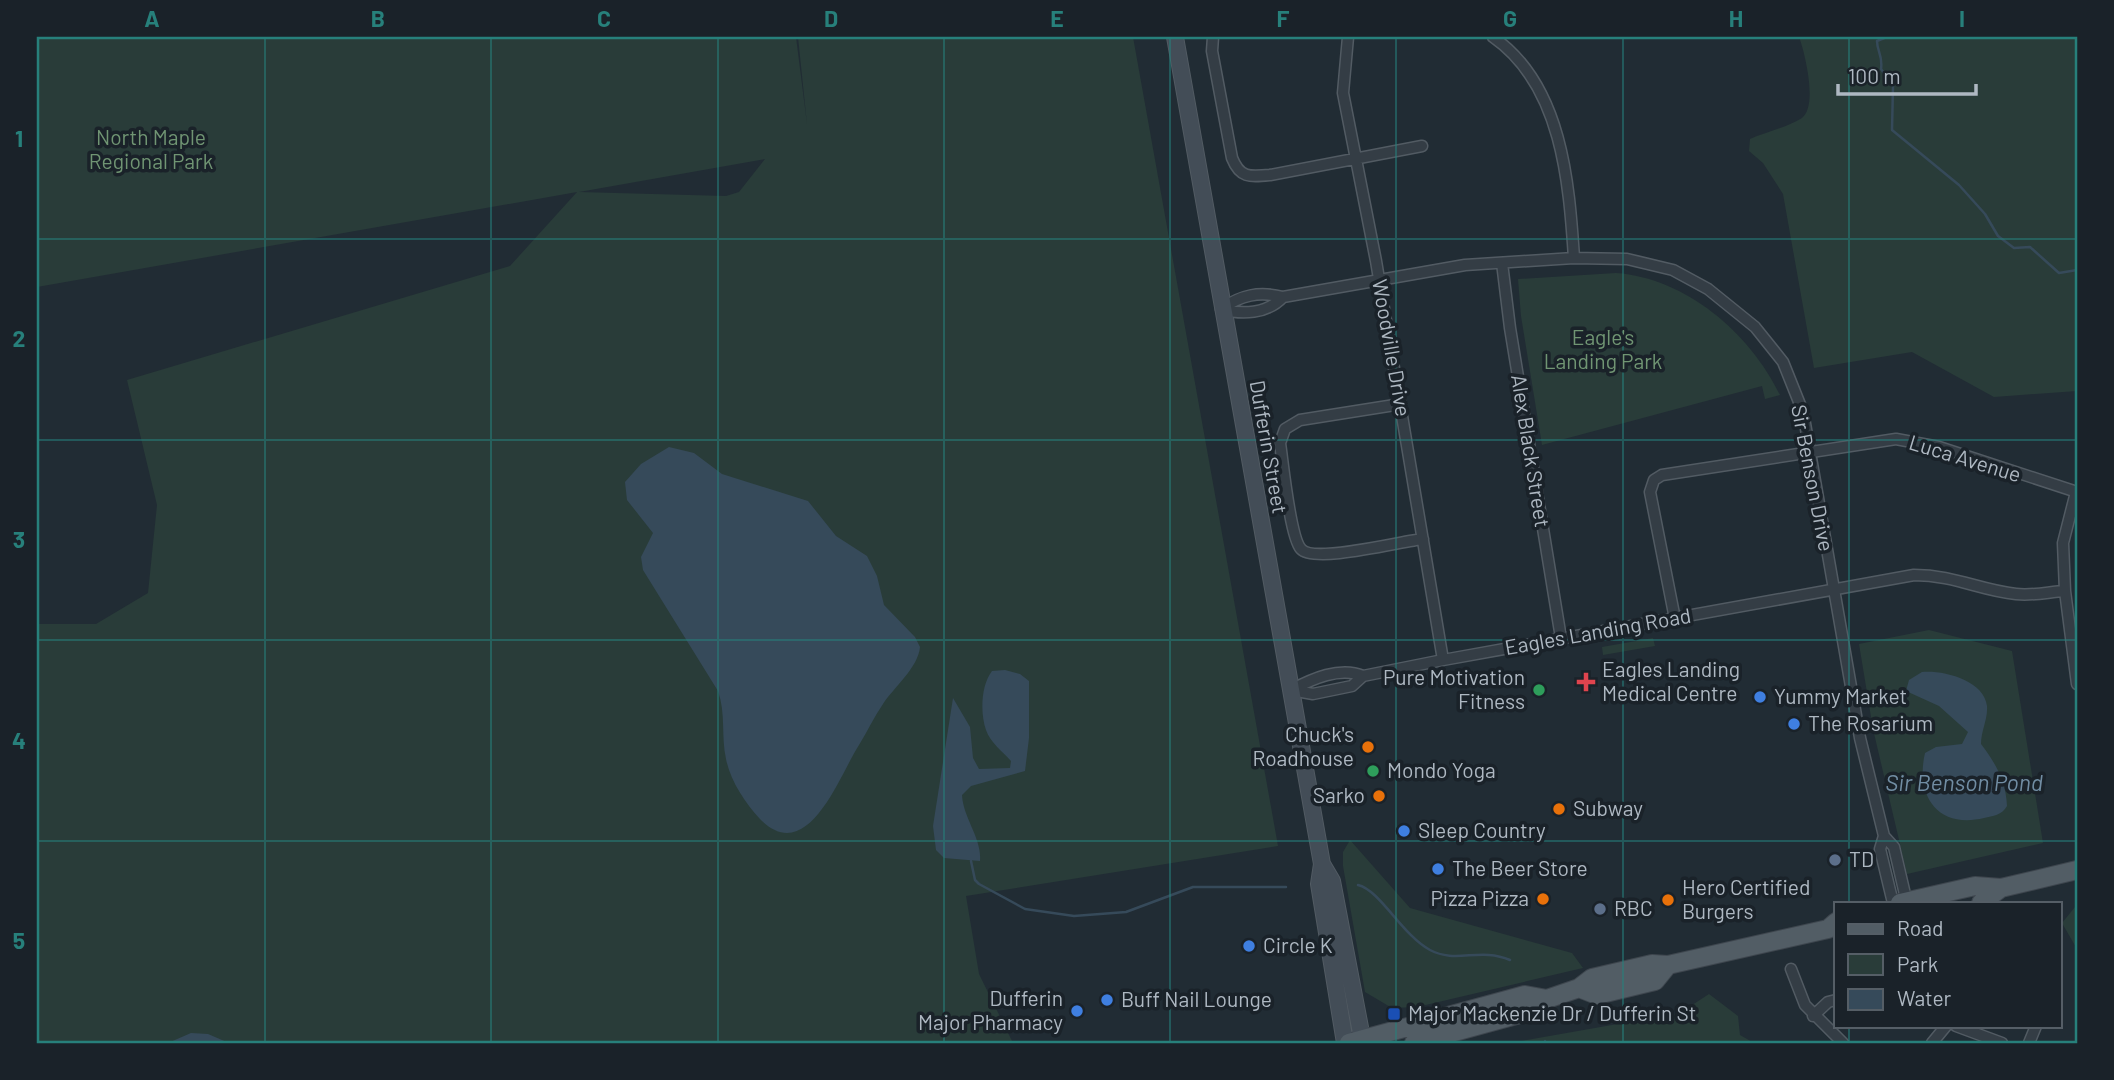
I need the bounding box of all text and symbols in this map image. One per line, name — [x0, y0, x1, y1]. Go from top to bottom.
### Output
text: A — [144, 4, 160, 32]
text: B — [371, 4, 385, 32]
text: C — [597, 4, 611, 32]
text: D — [824, 4, 838, 32]
text: E — [1050, 4, 1064, 32]
text: F — [1277, 4, 1290, 32]
text: G — [1503, 4, 1517, 32]
text: H — [1729, 4, 1743, 32]
text: I — [1959, 4, 1965, 32]
scale bar — [1838, 52, 1976, 96]
text: 100 m — [1848, 63, 1901, 88]
text: 1 — [15, 124, 23, 152]
park label: North Maple Regional Park — [89, 124, 213, 173]
street label: Woodville Drive — [1368, 277, 1417, 418]
text: 2 — [13, 324, 25, 352]
park label: Eagle's Landing Park — [1544, 324, 1662, 373]
street label: Alex Black Street — [1507, 373, 1556, 529]
street label: Dufferin Street — [1245, 378, 1294, 515]
street label: Sir Benson Drive — [1787, 402, 1840, 553]
street label: Luca Avenue — [1906, 429, 2024, 486]
text: 3 — [13, 525, 25, 553]
street label: Eagles Landing Road — [1503, 602, 1693, 659]
place label: Eagles Landing Medical Centre — [1602, 656, 1740, 705]
place label: Pure Motivation Fitness — [1383, 664, 1525, 713]
marker: Eagles Landing Medical Centre — [1576, 672, 1596, 692]
marker: Pure Motivation Fitness — [1531, 682, 1547, 698]
place label: Yummy Market — [1774, 683, 1907, 708]
marker: Yummy Market — [1752, 689, 1768, 705]
place label: The Rosarium — [1808, 710, 1933, 735]
marker: The Rosarium — [1786, 716, 1802, 732]
place label: Chuck's Roadhouse — [1252, 721, 1354, 770]
text: 4 — [12, 726, 26, 754]
marker: Chuck's Roadhouse — [1360, 739, 1376, 755]
place label: Mondo Yoga — [1387, 757, 1496, 782]
marker: Mondo Yoga — [1365, 763, 1381, 779]
water label: Sir Benson Pond — [1885, 768, 2043, 796]
place label: Sarko — [1313, 782, 1365, 807]
marker: Sarko — [1371, 788, 1387, 804]
place label: Subway — [1573, 795, 1643, 820]
marker: Subway — [1551, 801, 1567, 817]
place label: Sleep Country — [1418, 817, 1546, 842]
marker: Sleep Country — [1396, 823, 1412, 839]
place label: TD — [1849, 846, 1874, 871]
marker: TD — [1827, 852, 1843, 868]
place label: The Beer Store — [1452, 855, 1588, 880]
marker: The Beer Store — [1430, 861, 1446, 877]
place label: Hero Certified Burgers — [1682, 874, 1810, 923]
place label: Pizza Pizza — [1430, 885, 1529, 910]
marker: Pizza Pizza — [1535, 891, 1551, 907]
marker: Hero Certified Burgers — [1660, 892, 1676, 908]
place label: RBC — [1614, 895, 1653, 920]
marker: RBC — [1592, 901, 1608, 917]
legend — [1834, 902, 2062, 1028]
text: Road — [1897, 915, 1943, 940]
text: 5 — [13, 926, 25, 954]
place label: Circle K — [1263, 932, 1333, 957]
marker: Circle K — [1241, 938, 1257, 954]
text: Park — [1897, 951, 1938, 976]
place label: Dufferin Major Pharmacy — [918, 985, 1063, 1034]
text: Water — [1897, 985, 1952, 1010]
place label: Buff Nail Lounge — [1121, 986, 1272, 1011]
marker: Buff Nail Lounge — [1099, 992, 1115, 1008]
place label: Major Mackenzie Dr / Dufferin St — [1408, 1000, 1697, 1025]
marker: Dufferin Major Pharmacy — [1069, 1003, 1085, 1019]
marker: Major Mackenzie Dr / Dufferin St — [1386, 1006, 1402, 1022]

